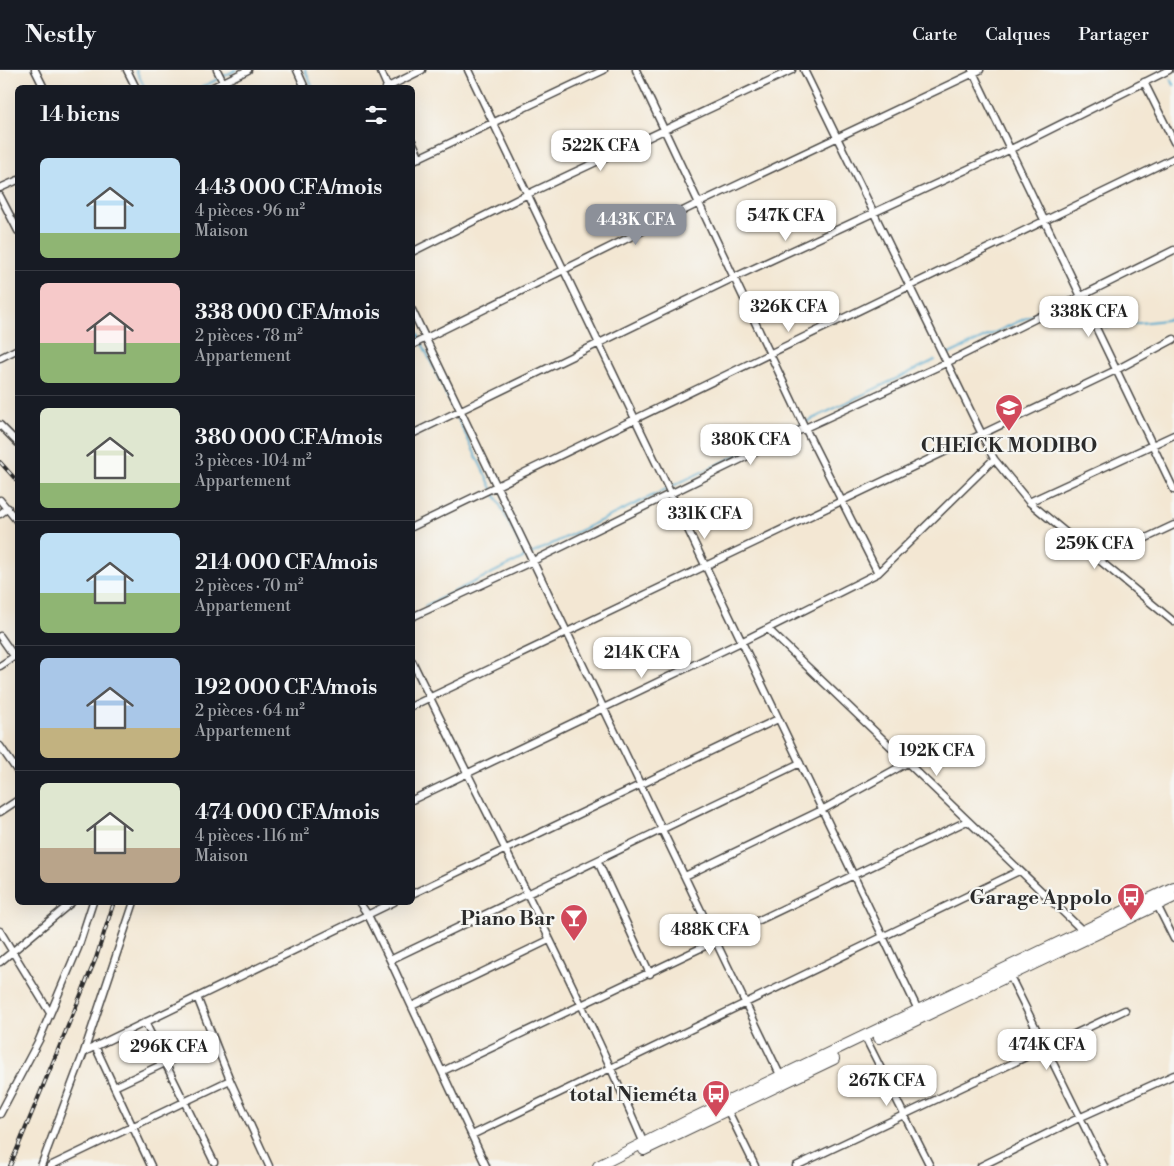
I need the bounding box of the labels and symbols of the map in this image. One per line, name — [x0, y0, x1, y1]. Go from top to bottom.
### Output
pin: 522K CFA — [549, 129, 653, 172]
pin: 547K CFA — [734, 200, 838, 242]
pin: 443K CFA — [584, 204, 688, 246]
pin: 326K CFA — [737, 290, 841, 333]
pin: 338K CFA — [1037, 296, 1141, 338]
school or university icon: CHEICK MODIBO — [994, 393, 1024, 432]
pin: 380K CFA — [699, 424, 803, 466]
place label: CHEICK MODIBO — [921, 434, 1097, 459]
pin: 331K CFA — [653, 498, 757, 540]
pin: 259K CFA — [1043, 528, 1147, 570]
pin: 214K CFA — [590, 636, 694, 679]
pin: 192K CFA — [885, 734, 989, 777]
bus stop icon: Garage Appolo — [1116, 882, 1146, 921]
place label: Garage Appolo — [970, 886, 1112, 911]
bar icon: Piano Bar — [559, 903, 589, 942]
place label: Piano Bar — [461, 907, 555, 932]
pin: 488K CFA — [658, 914, 762, 956]
pin: 474K CFA — [995, 1028, 1099, 1071]
pin: 296K CFA — [117, 1030, 221, 1073]
pin: 267K CFA — [835, 1064, 939, 1107]
bus stop icon: total Nieméta — [701, 1079, 731, 1118]
place label: total Nieméta — [570, 1083, 697, 1108]

